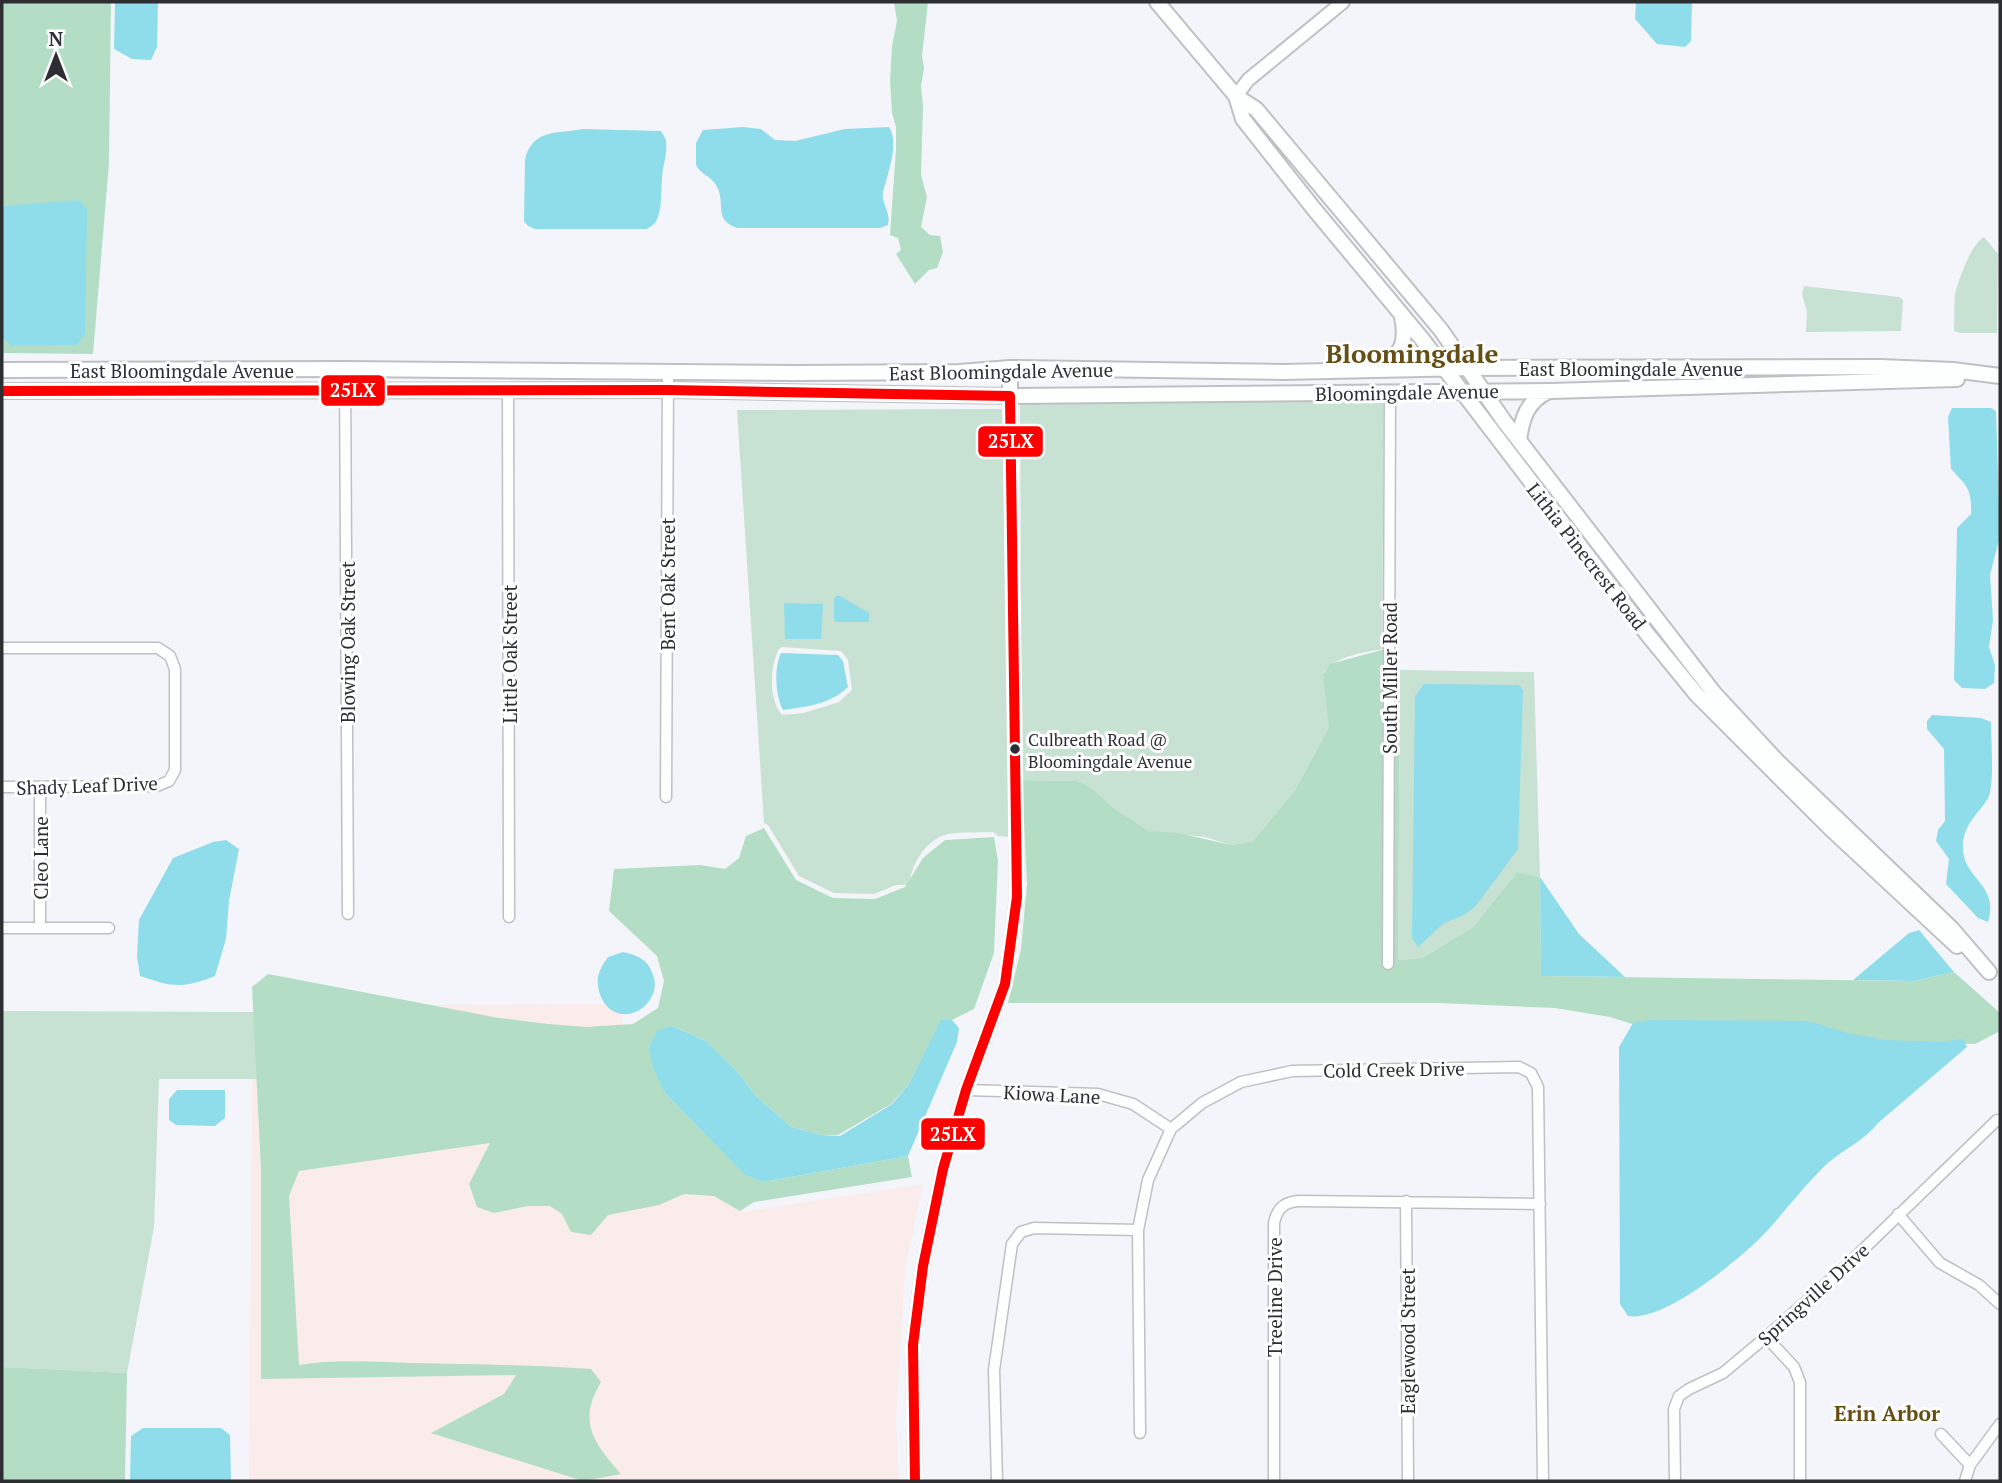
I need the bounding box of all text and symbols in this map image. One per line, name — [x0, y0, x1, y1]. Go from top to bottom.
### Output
north arrow — [21, 21, 91, 91]
text: N — [49, 26, 64, 51]
district label: Bloomingdale — [1325, 336, 1499, 370]
street label: East Bloomingdale Avenue — [1519, 356, 1743, 381]
street label: East Bloomingdale Avenue — [889, 357, 1113, 385]
street label: East Bloomingdale Avenue — [70, 358, 294, 383]
line badge: 25LX — [320, 374, 386, 407]
text: 25LX — [330, 377, 376, 402]
street label: Bloomingdale Avenue — [1315, 378, 1499, 406]
line badge: 25LX — [977, 425, 1044, 458]
text: 25LX — [988, 428, 1034, 453]
street label: Lithia Pinecrest Road — [1522, 477, 1653, 635]
street label: Bent Oak Street — [655, 518, 680, 650]
street label: Blowing Oak Street — [335, 561, 360, 723]
street label: Little Oak Street — [497, 585, 522, 723]
street label: South Miller Road — [1377, 602, 1402, 754]
place label: Culbreath Road @ Bloomingdale Avenue — [1028, 728, 1192, 773]
marker: Culbreath Road @ Bloomingdale Avenue — [1008, 742, 1022, 756]
street label: Shady Leaf Drive — [16, 770, 158, 800]
street label: Cleo Lane — [28, 816, 53, 900]
street label: Cold Creek Drive — [1323, 1055, 1465, 1083]
street label: Kiowa Lane — [1003, 1079, 1101, 1109]
line badge: 25LX — [920, 1117, 986, 1151]
text: 25LX — [930, 1121, 976, 1146]
street label: Treeline Drive — [1262, 1237, 1287, 1357]
street label: Springville Drive — [1752, 1237, 1874, 1351]
street label: Eaglewood Street — [1395, 1268, 1420, 1414]
district label: Erin Arbor — [1834, 1399, 1940, 1427]

